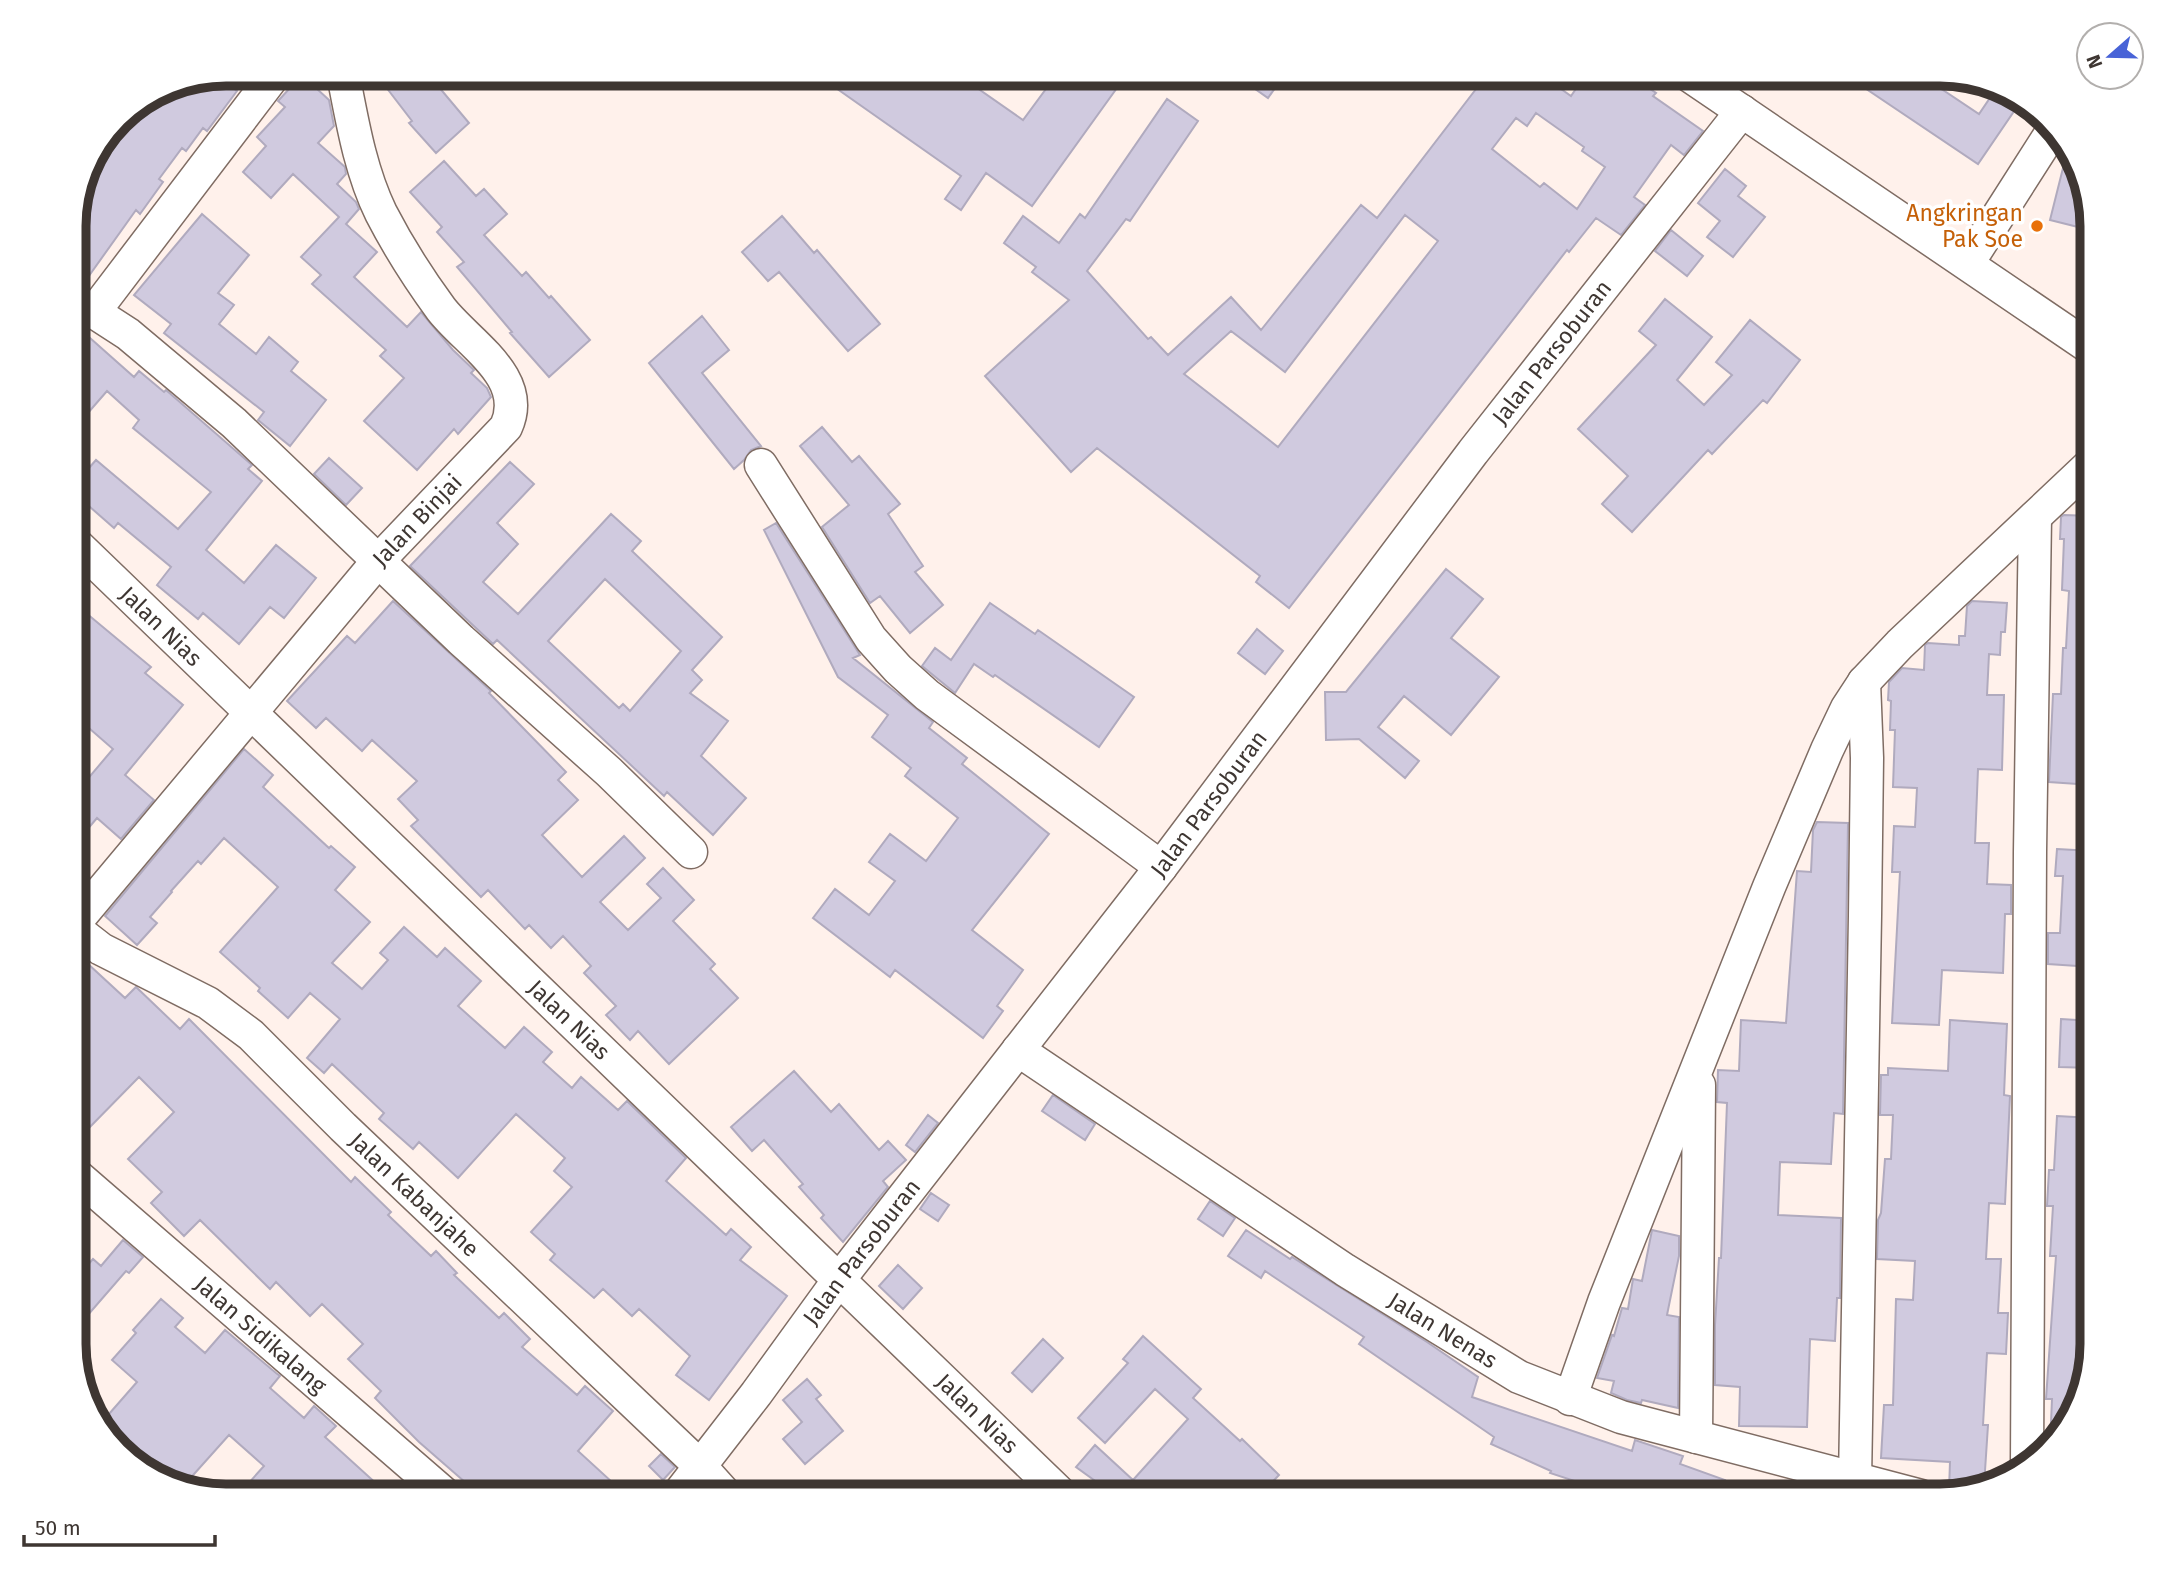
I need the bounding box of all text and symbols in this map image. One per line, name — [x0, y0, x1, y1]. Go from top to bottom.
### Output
north arrow — [2075, 21, 2145, 91]
text: N — [2082, 52, 2107, 72]
place label: Angkringan Pak Soe — [1906, 199, 2023, 253]
marker: Angkringan Pak Soe — [2029, 218, 2045, 234]
street label: Jalan Parsoburan — [1486, 274, 1617, 430]
street label: Jalan Binjai — [366, 468, 468, 572]
street label: Jalan Nias — [114, 580, 208, 672]
street label: Jalan Parsoburan — [1144, 725, 1273, 883]
street label: Jalan Nias — [522, 974, 616, 1066]
street label: Jalan Kabanjahe — [344, 1127, 485, 1263]
street label: Jalan Parsoburan — [797, 1173, 926, 1330]
street label: Jalan Sidikalang — [189, 1270, 333, 1400]
street label: Jalan Nenas — [1383, 1286, 1503, 1374]
street label: Jalan Nias — [930, 1367, 1024, 1459]
scale bar — [24, 1504, 215, 1548]
text: 50 m — [35, 1515, 81, 1541]

